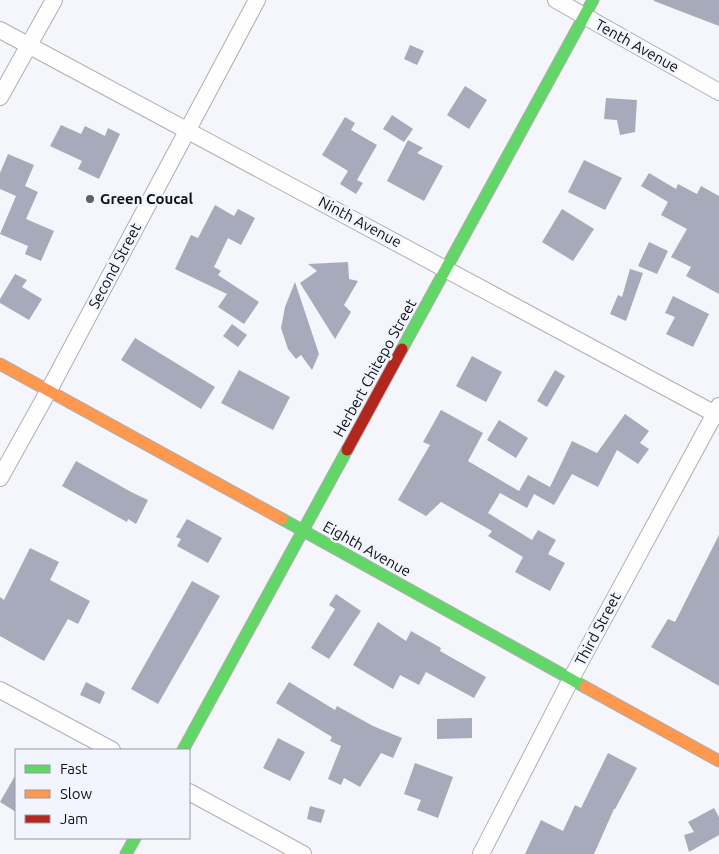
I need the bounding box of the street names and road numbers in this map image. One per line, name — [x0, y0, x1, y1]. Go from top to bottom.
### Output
street label: Tenth Avenue — [592, 16, 682, 76]
street label: Ninth Avenue — [316, 193, 405, 251]
street label: Second Street — [85, 220, 144, 311]
street label: Herbert Chitepo Street — [330, 296, 420, 440]
street label: Eighth Avenue — [320, 517, 414, 580]
street label: Third Street — [571, 589, 624, 668]

